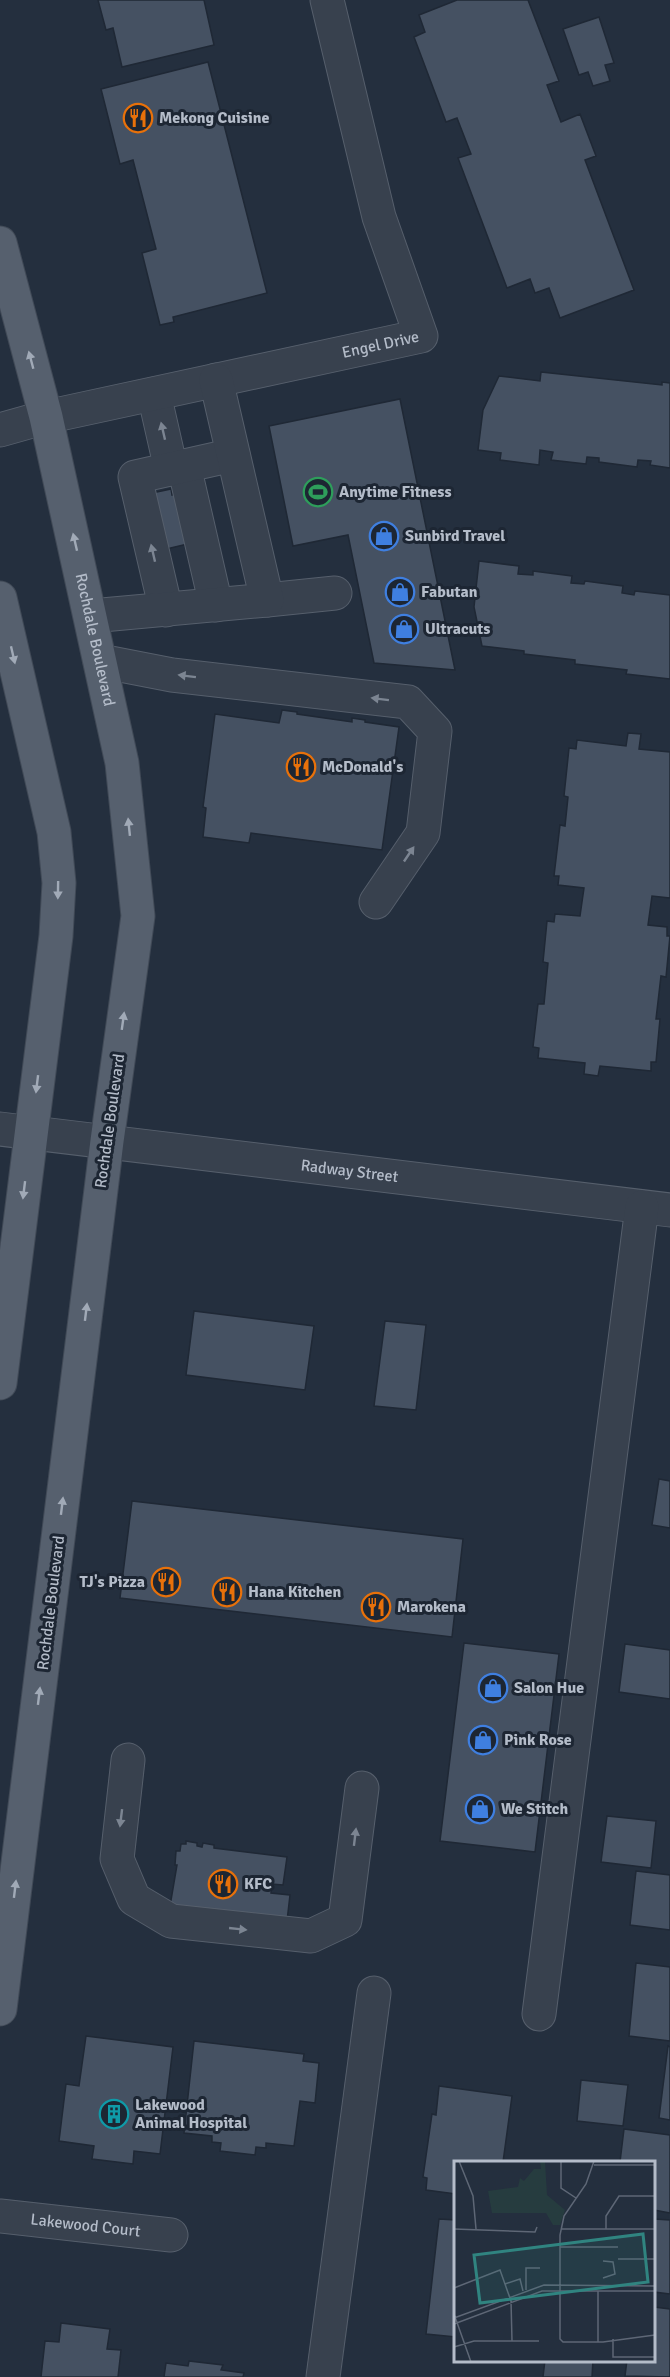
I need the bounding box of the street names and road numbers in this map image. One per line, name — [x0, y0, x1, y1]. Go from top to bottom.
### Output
street label: Engel Drive — [340, 327, 421, 363]
street label: Rochdale Boulevard — [71, 571, 119, 708]
street label: Rochdale Boulevard — [91, 1053, 129, 1189]
street label: Radway Street — [300, 1155, 400, 1187]
street label: Rochdale Boulevard — [33, 1535, 69, 1671]
street label: Lakewood Court — [30, 2209, 142, 2242]

